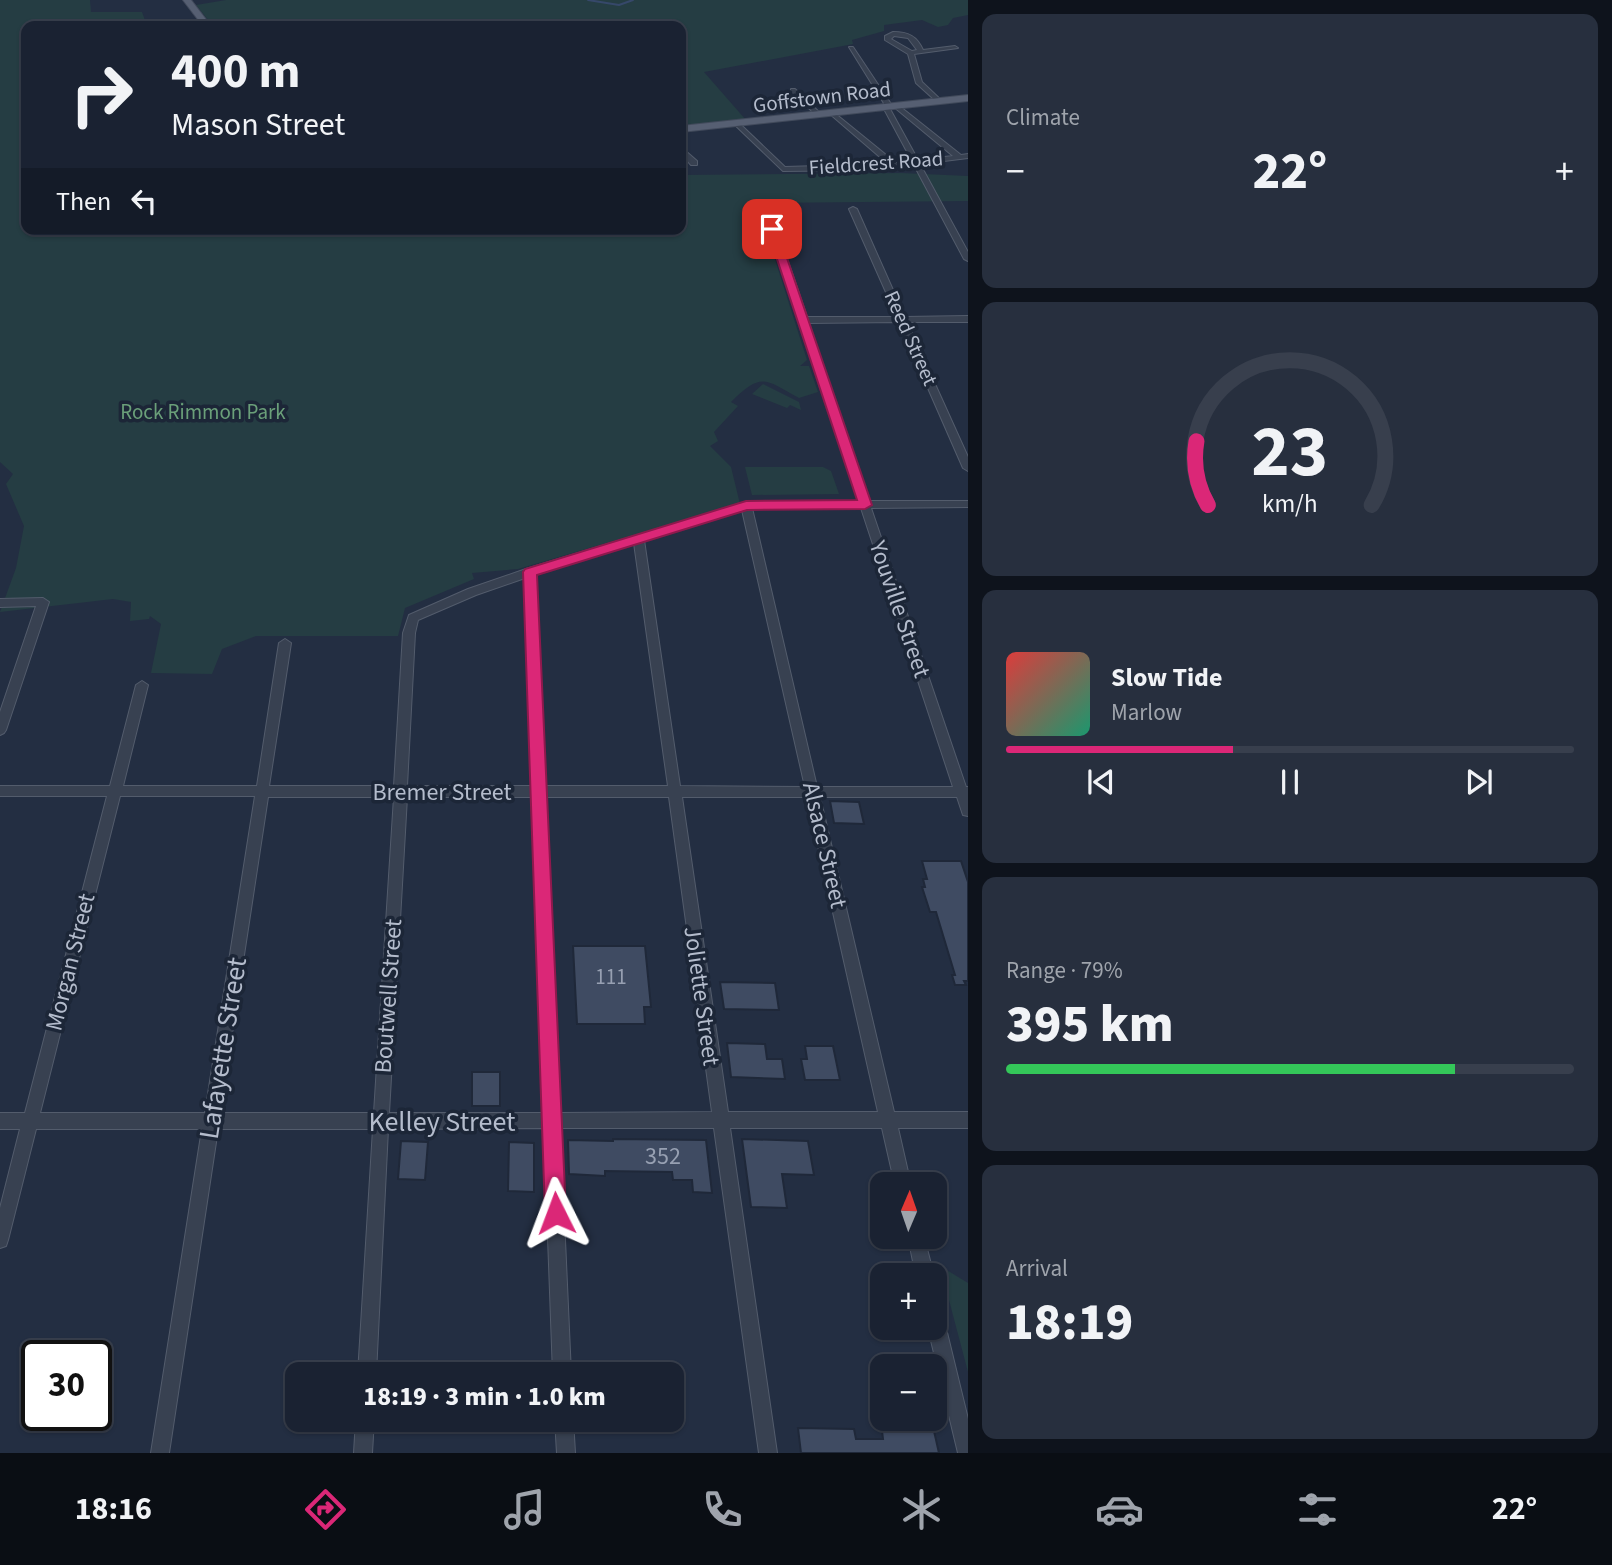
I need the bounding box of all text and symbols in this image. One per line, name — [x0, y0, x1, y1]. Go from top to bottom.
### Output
text: 400 m — [171, 37, 300, 107]
icon: right — [56, 49, 147, 140]
street label: Goffstown Road — [751, 74, 893, 120]
text: Climate — [1006, 101, 1080, 134]
text: Mason Street — [171, 102, 345, 148]
text: 22° — [1253, 135, 1327, 209]
street label: Fieldcrest Road — [808, 143, 944, 183]
text: − — [1006, 145, 1025, 199]
text: + — [1555, 145, 1574, 199]
icon: left — [125, 182, 163, 220]
text: Then — [56, 183, 111, 220]
pin — [742, 199, 802, 259]
icon: arrive — [753, 210, 791, 248]
street label: Reed Street — [877, 286, 945, 390]
park label: Rock Rimmon Park — [120, 397, 286, 427]
text: 23 — [1252, 400, 1328, 504]
text: km/h — [1262, 485, 1318, 521]
street label: Youville Street — [859, 535, 939, 682]
text: Slow Tide — [1111, 659, 1222, 696]
text: Marlow — [1111, 696, 1182, 729]
icon: previous — [1082, 763, 1120, 801]
icon: pause — [1271, 763, 1309, 801]
icon: next — [1460, 763, 1498, 801]
street label: Bremer Street — [372, 775, 512, 810]
street label: Alsace Street — [793, 779, 856, 912]
street label: Morgan Street — [37, 890, 104, 1034]
street label: Boutwell Street — [366, 918, 411, 1074]
street label: Joliette Street — [674, 924, 729, 1068]
street label: Lafayette Street — [189, 954, 257, 1142]
text: Range · 79% — [1006, 954, 1123, 987]
house number: 111 — [595, 962, 627, 992]
text: 395 km — [1006, 988, 1174, 1062]
street label: Kelley Street — [368, 1102, 516, 1142]
house number: 352 — [645, 1139, 681, 1174]
north arrow — [870, 1172, 947, 1250]
map controls — [870, 1172, 947, 1431]
position arrow — [519, 1176, 593, 1250]
text: Arrival — [1006, 1252, 1068, 1285]
button: + — [870, 1263, 947, 1340]
text: 18:19 — [1006, 1286, 1133, 1360]
speed limit sign: 30 — [21, 1340, 112, 1431]
button: − — [870, 1354, 947, 1431]
text: 18:19 · 3 min · 1.0 km — [363, 1378, 606, 1415]
icon: directions — [301, 1485, 350, 1534]
icon: music — [500, 1485, 549, 1534]
icon: phone — [698, 1485, 747, 1534]
icon: climate — [897, 1485, 946, 1534]
icon: car — [1095, 1485, 1144, 1534]
icon: filters — [1293, 1485, 1342, 1534]
text: 18:16 — [75, 1486, 152, 1532]
text: 22° — [1492, 1486, 1537, 1532]

